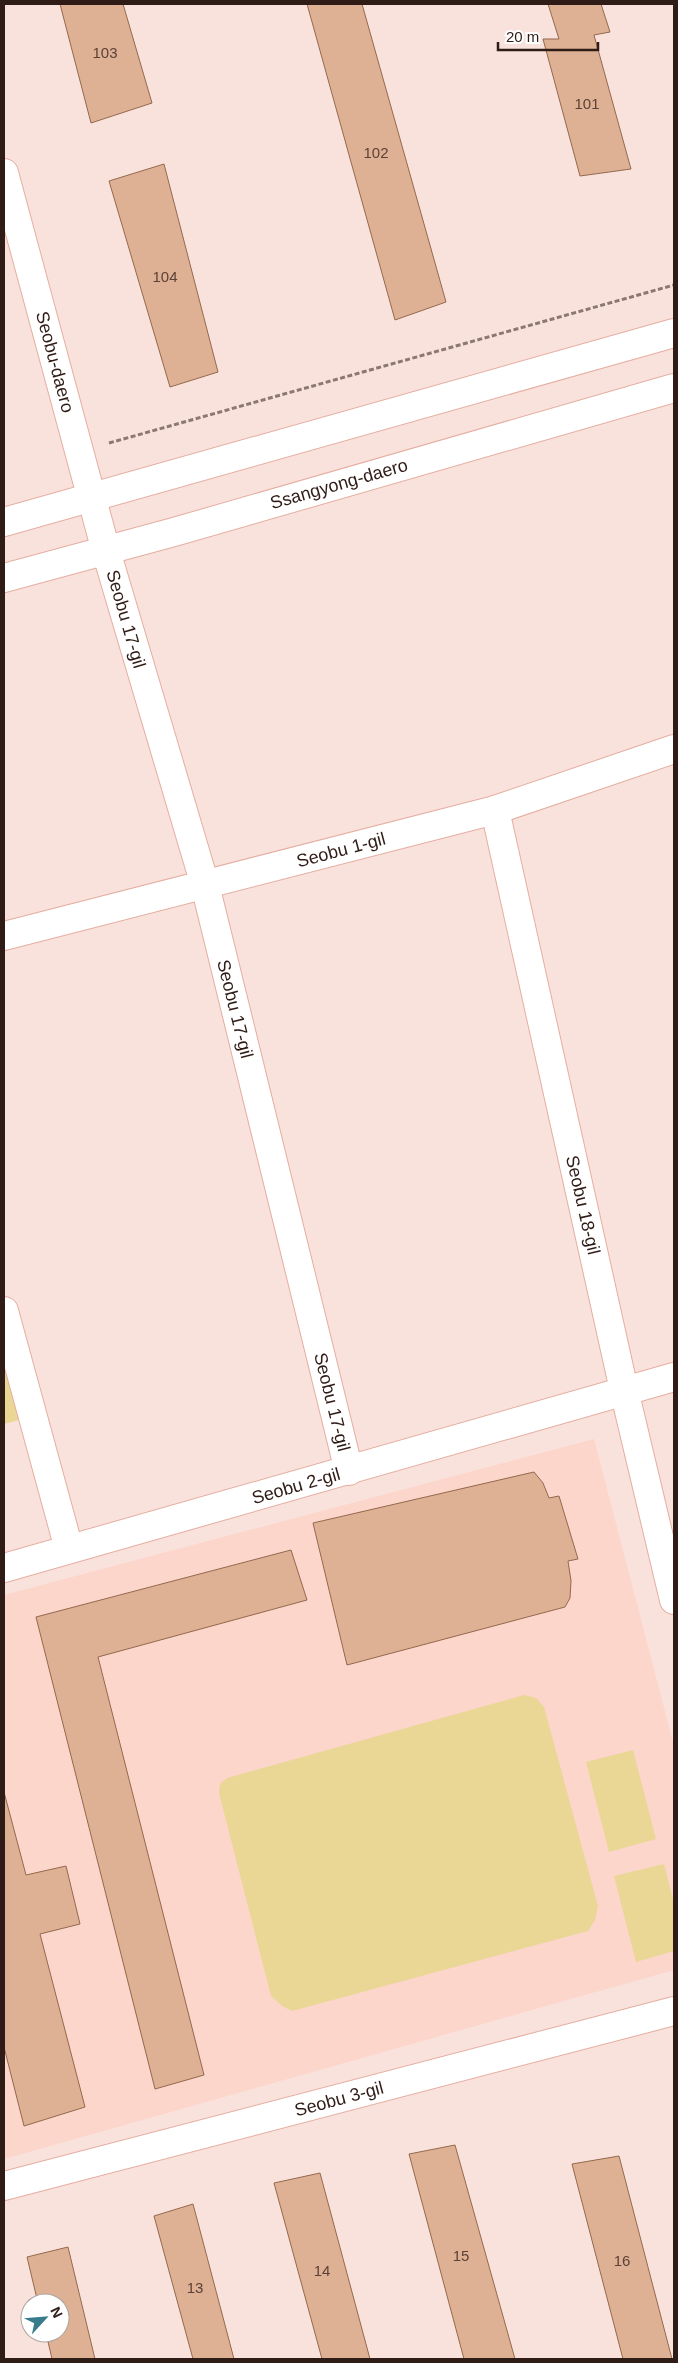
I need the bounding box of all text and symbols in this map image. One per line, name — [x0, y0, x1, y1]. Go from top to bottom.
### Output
scale bar — [498, 20, 598, 52]
text: 20 m — [506, 28, 539, 45]
house number: 103 — [92, 44, 118, 61]
house number: 101 — [574, 95, 600, 112]
house number: 102 — [363, 144, 389, 161]
house number: 104 — [152, 268, 178, 285]
street label: Seobu-daero — [32, 309, 78, 415]
street label: Ssangyong-daero — [268, 455, 410, 513]
street label: Seobu 17-gil — [102, 568, 150, 670]
street label: Seobu 1-gil — [294, 829, 388, 871]
street label: Seobu 17-gil — [213, 958, 257, 1060]
street label: Seobu 18-gil — [562, 1154, 604, 1256]
street label: Seobu 17-gil — [310, 1351, 354, 1453]
street label: Seobu 2-gil — [249, 1464, 343, 1508]
street label: Seobu 3-gil — [292, 2078, 386, 2120]
house number: 15 — [453, 2247, 469, 2264]
house number: 16 — [614, 2252, 630, 2269]
house number: 14 — [314, 2262, 330, 2279]
house number: 13 — [187, 2279, 203, 2296]
north arrow — [20, 2293, 70, 2343]
text: N — [47, 2304, 66, 2320]

